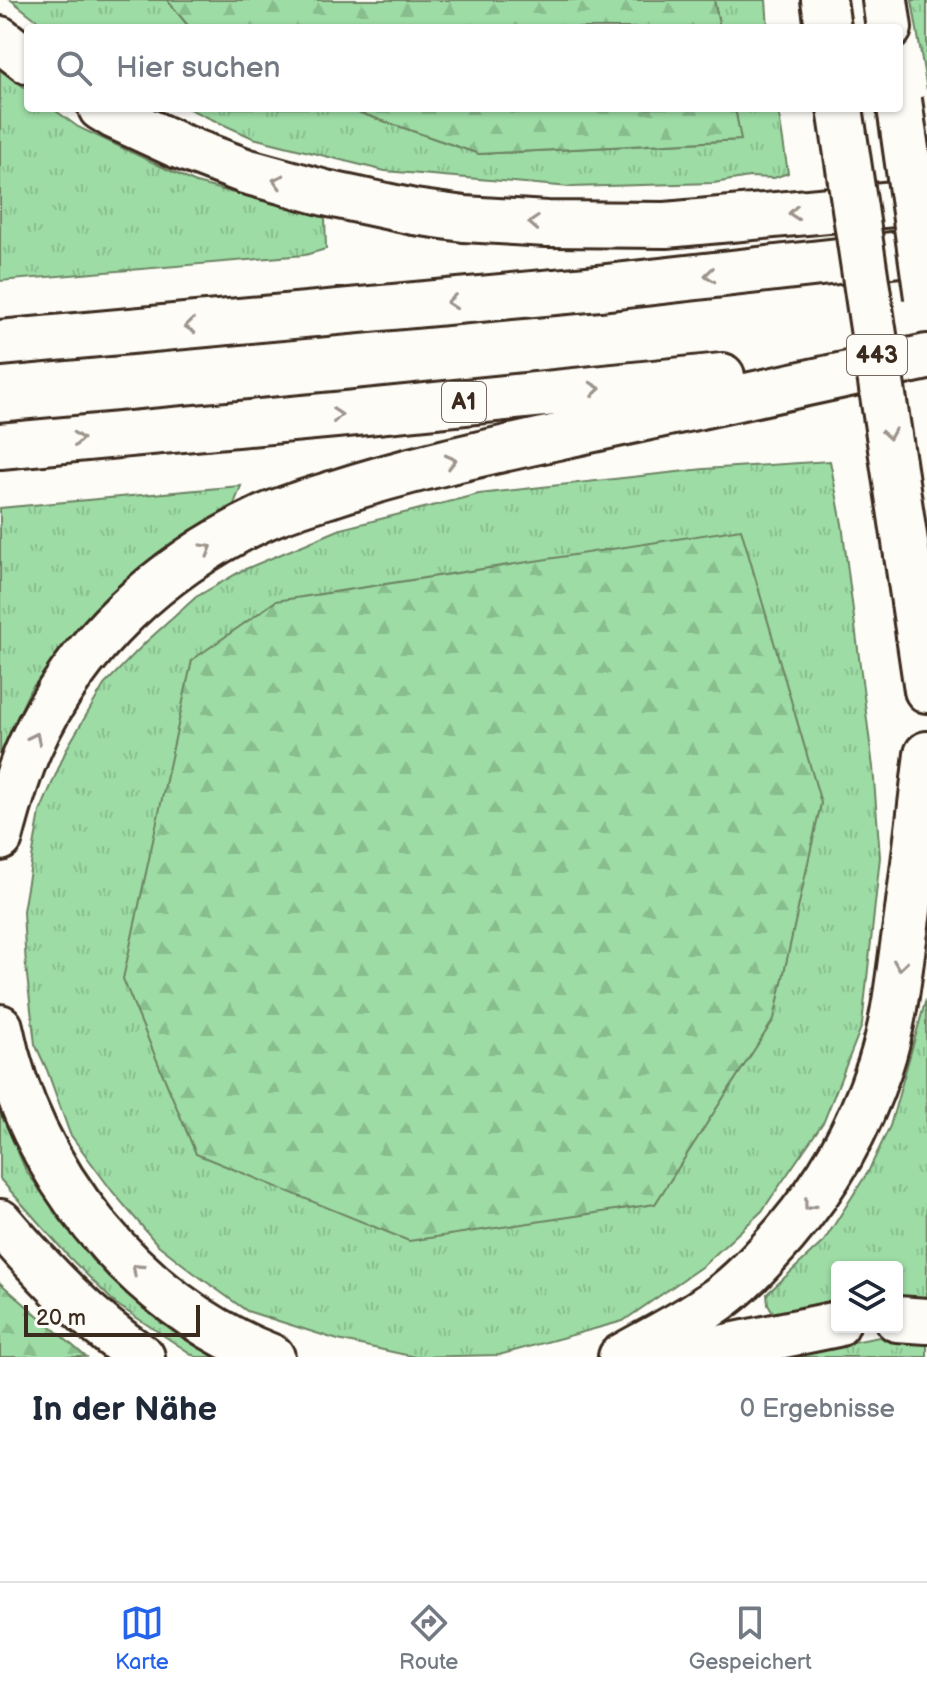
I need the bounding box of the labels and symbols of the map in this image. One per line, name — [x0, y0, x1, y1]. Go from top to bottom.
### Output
one-way arrow — [272, 173, 286, 190]
one-way arrow — [787, 204, 800, 221]
one-way arrow — [527, 215, 540, 232]
one-way arrow — [703, 267, 716, 284]
one-way arrow — [445, 293, 458, 310]
one-way arrow — [183, 317, 196, 334]
road number: 443 — [847, 335, 907, 375]
one-way arrow — [589, 381, 602, 398]
road number: A1 — [442, 382, 486, 422]
one-way arrow — [331, 407, 344, 424]
one-way arrow — [880, 427, 897, 441]
one-way arrow — [72, 430, 85, 447]
one-way arrow — [443, 454, 457, 471]
one-way arrow — [198, 543, 213, 559]
one-way arrow — [25, 732, 41, 746]
one-way arrow — [892, 958, 909, 972]
one-way arrow — [804, 1196, 818, 1210]
one-way arrow — [132, 1264, 146, 1279]
scale bar — [24, 1301, 200, 1337]

